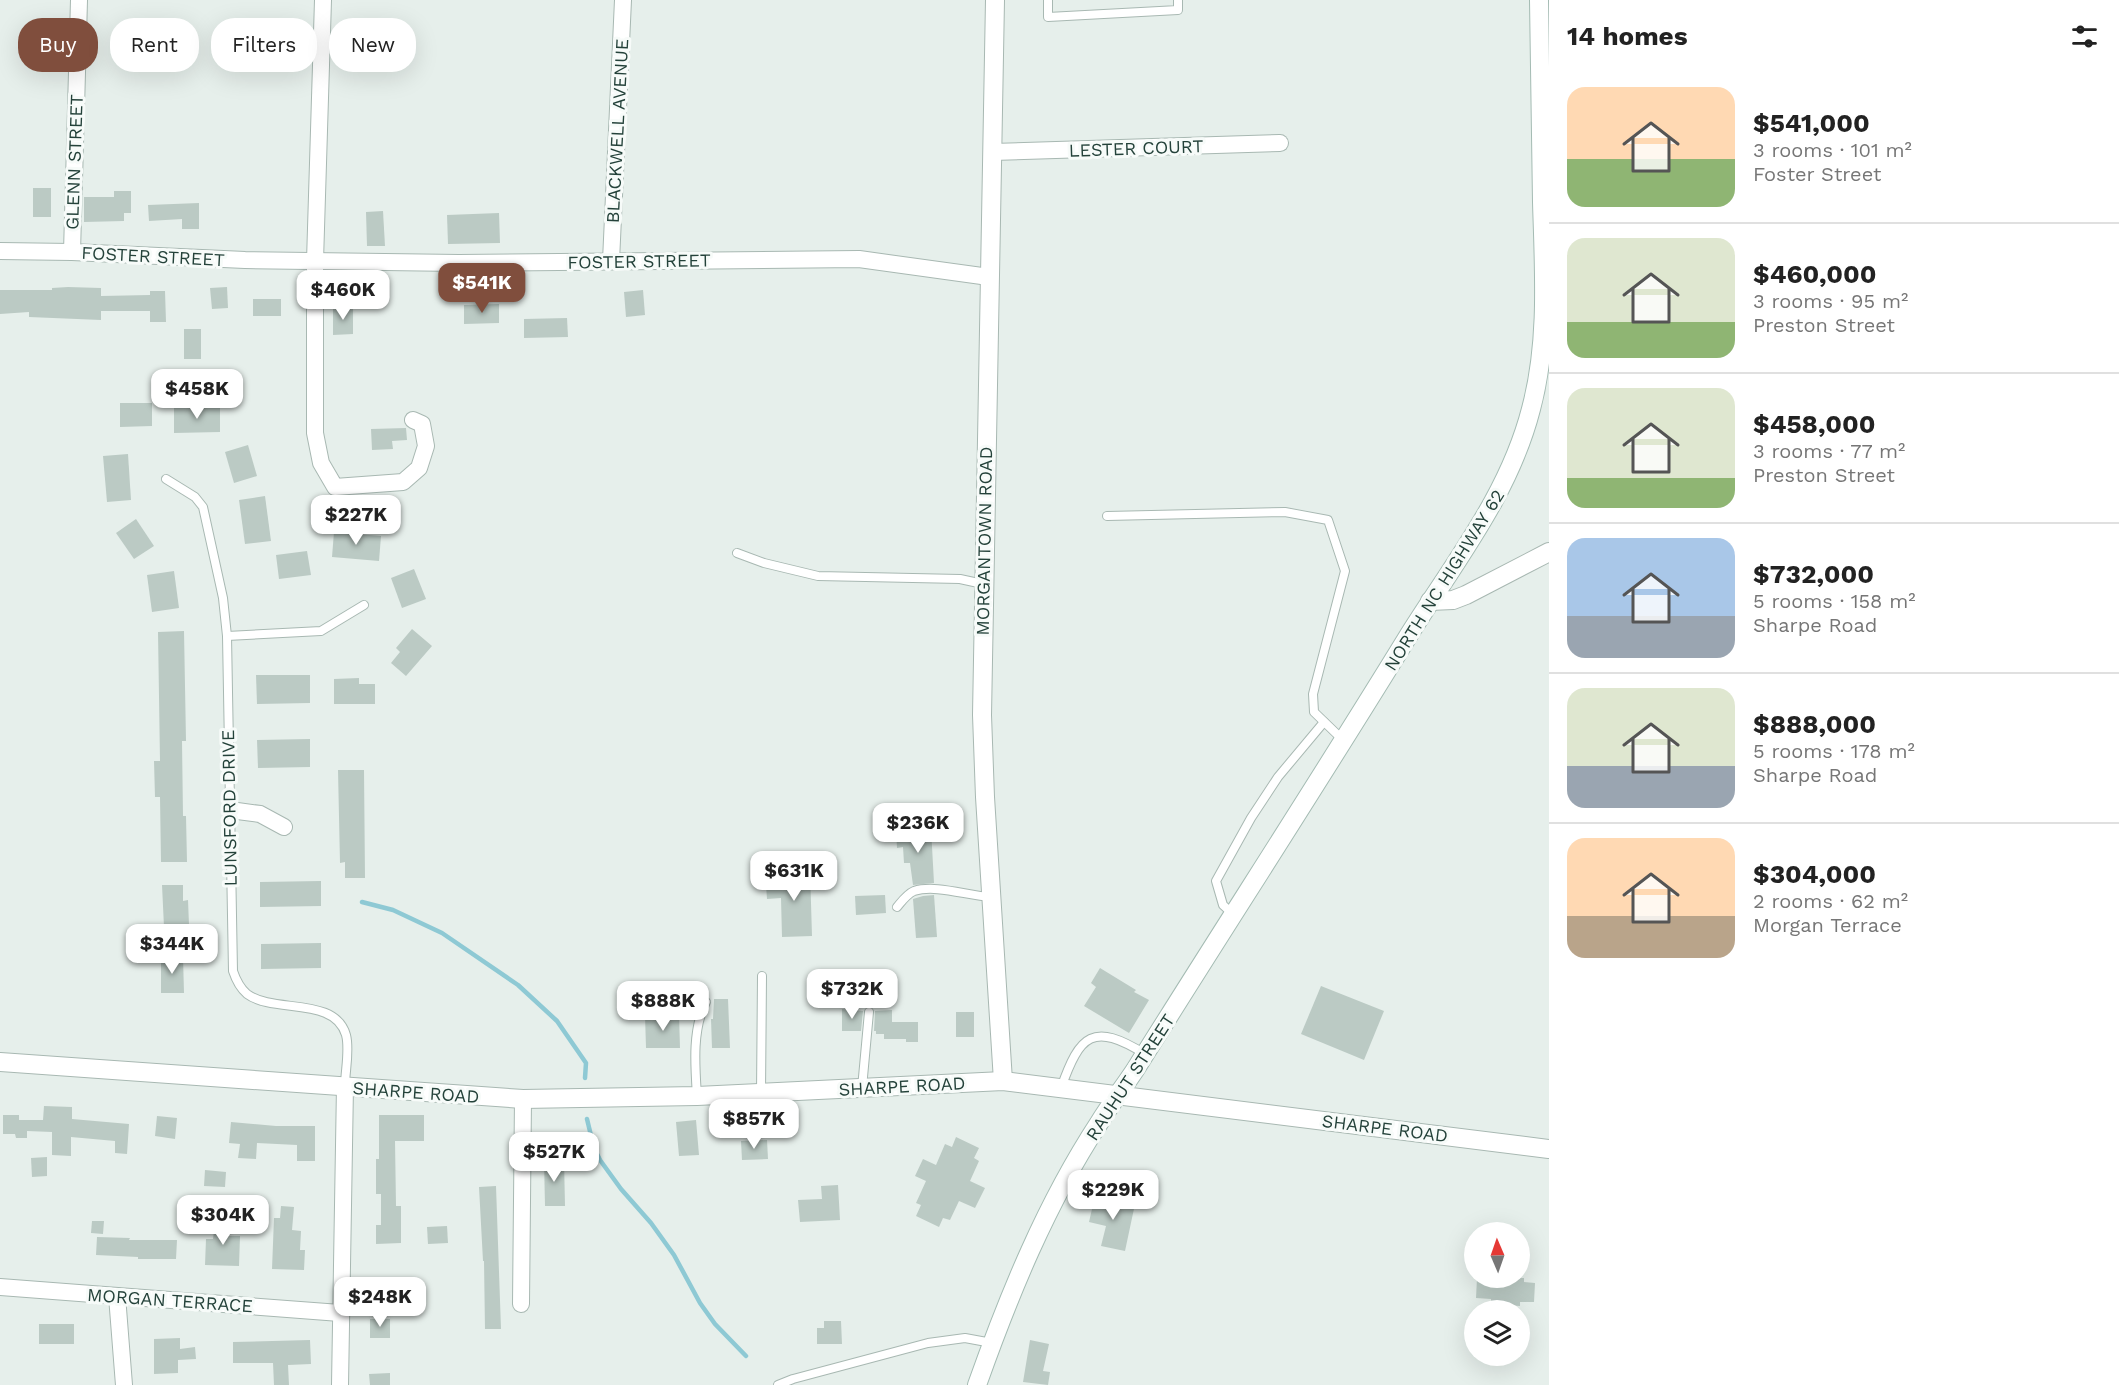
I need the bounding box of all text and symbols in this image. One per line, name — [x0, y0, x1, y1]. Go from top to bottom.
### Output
chip: Buy — [18, 18, 98, 72]
chip: Rent — [110, 18, 199, 72]
chip: Filters — [211, 18, 317, 72]
chip: New — [329, 18, 416, 72]
icon: filters — [2068, 20, 2101, 53]
text: 14 homes — [1567, 21, 1688, 51]
street label: BLACKWELL AVENUE — [602, 38, 632, 224]
street label: GLENN STREET — [61, 94, 87, 230]
text: $541,000 — [1753, 108, 1870, 138]
icon: home — [1615, 111, 1687, 183]
street label: LESTER COURT — [1068, 135, 1204, 161]
text: 3 rooms · 101 m² — [1753, 138, 1912, 162]
text: Foster Street — [1753, 162, 1881, 186]
street label: FOSTER STREET — [81, 242, 225, 270]
street label: FOSTER STREET — [567, 249, 711, 273]
text: $460,000 — [1753, 259, 1877, 289]
icon: home — [1615, 262, 1687, 334]
pin: $541K — [440, 263, 524, 314]
pin: $460K — [301, 270, 385, 321]
text: $541K — [452, 270, 512, 294]
text: $460K — [311, 277, 375, 301]
text: 3 rooms · 95 m² — [1753, 289, 1908, 313]
text: Preston Street — [1753, 313, 1895, 337]
pin: $458K — [155, 369, 239, 420]
text: $458K — [165, 376, 229, 400]
text: $458,000 — [1753, 409, 1875, 439]
icon: home — [1615, 412, 1687, 484]
text: 3 rooms · 77 m² — [1753, 439, 1905, 463]
street label: MORGANTOWN ROAD — [972, 446, 996, 636]
text: Preston Street — [1753, 463, 1895, 487]
street label: NORTH NC HIGHWAY 62 — [1380, 486, 1508, 674]
pin: $227K — [314, 495, 398, 546]
text: $227K — [325, 502, 387, 526]
text: $732,000 — [1753, 559, 1874, 589]
icon: home — [1615, 562, 1687, 634]
text: 5 rooms · 158 m² — [1753, 589, 1916, 613]
text: Sharpe Road — [1753, 613, 1877, 637]
text: $888,000 — [1753, 709, 1876, 739]
icon: home — [1615, 712, 1687, 784]
street label: LUNSFORD DRIVE — [217, 729, 241, 887]
text: 5 rooms · 178 m² — [1753, 739, 1915, 763]
text: Sharpe Road — [1753, 763, 1877, 787]
pin: $236K — [876, 803, 960, 854]
text: $236K — [887, 810, 949, 834]
pin: $631K — [752, 851, 836, 902]
text: $631K — [764, 858, 824, 882]
text: $304,000 — [1753, 859, 1876, 889]
icon: home — [1615, 862, 1687, 934]
text: 2 rooms · 62 m² — [1753, 889, 1908, 913]
text: Morgan Terrace — [1753, 913, 1902, 937]
pin: $344K — [130, 924, 214, 975]
text: $344K — [140, 931, 204, 955]
pin: $732K — [810, 969, 894, 1020]
text: $732K — [821, 976, 883, 1000]
pin: $888K — [621, 981, 705, 1032]
text: $888K — [631, 988, 695, 1012]
street label: RAUHUT STREET — [1081, 1010, 1179, 1144]
street label: SHARPE ROAD — [838, 1072, 966, 1100]
street label: SHARPE ROAD — [352, 1077, 480, 1107]
pin: $857K — [712, 1099, 796, 1150]
text: $857K — [723, 1106, 785, 1130]
street label: SHARPE ROAD — [1321, 1110, 1449, 1146]
pin: $527K — [512, 1132, 596, 1183]
text: $527K — [523, 1139, 585, 1163]
pin: $229K — [1071, 1170, 1155, 1221]
text: $229K — [1082, 1177, 1144, 1201]
pin: $304K — [181, 1195, 265, 1246]
text: $304K — [191, 1202, 255, 1226]
north arrow — [1464, 1222, 1530, 1288]
map controls — [1464, 1222, 1530, 1366]
pin: $248K — [338, 1277, 422, 1328]
street label: MORGAN TERRACE — [86, 1284, 254, 1316]
text: $248K — [348, 1284, 412, 1308]
button: layers — [1464, 1300, 1530, 1366]

